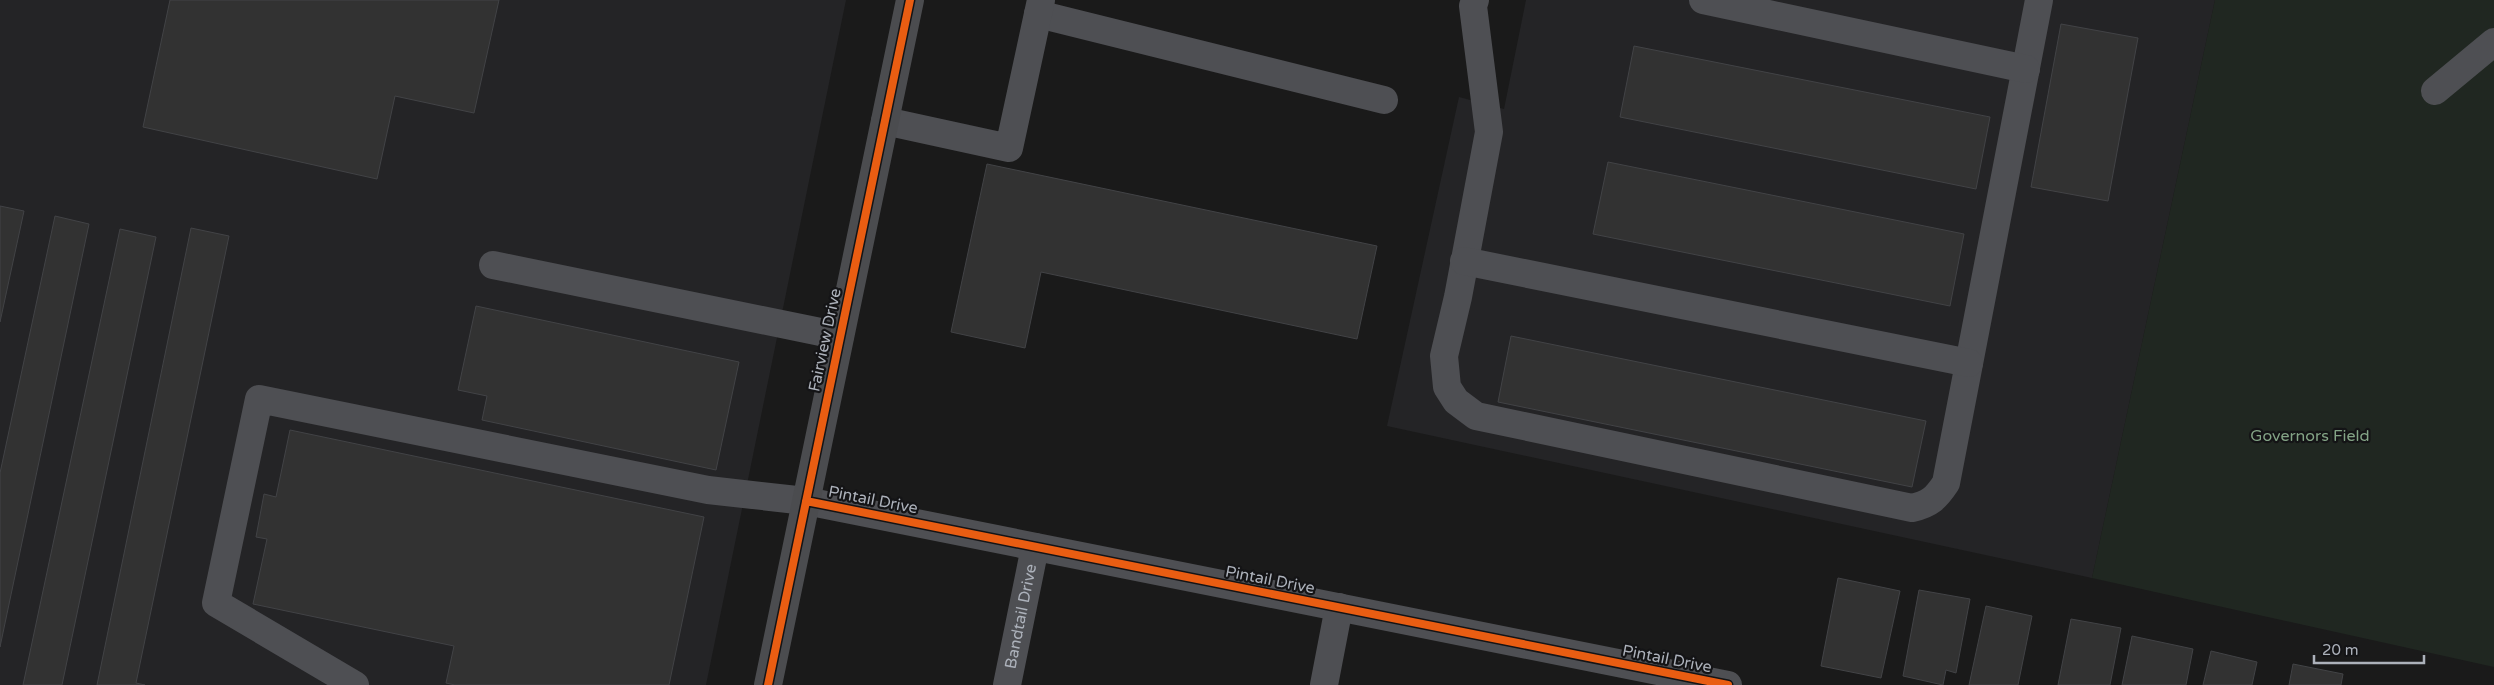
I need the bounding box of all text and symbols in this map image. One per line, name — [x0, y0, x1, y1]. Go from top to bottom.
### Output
street label: Fairview Drive — [804, 286, 846, 394]
park label: Governors Field — [2250, 426, 2370, 446]
street label: Pintail Drive — [827, 482, 919, 518]
street label: Bandtail Drive — [1001, 562, 1041, 671]
street label: Pintail Drive — [1224, 562, 1316, 598]
scale bar — [2314, 632, 2424, 664]
street label: Pintail Drive — [1621, 641, 1713, 677]
text: 20 m — [2322, 641, 2359, 659]

